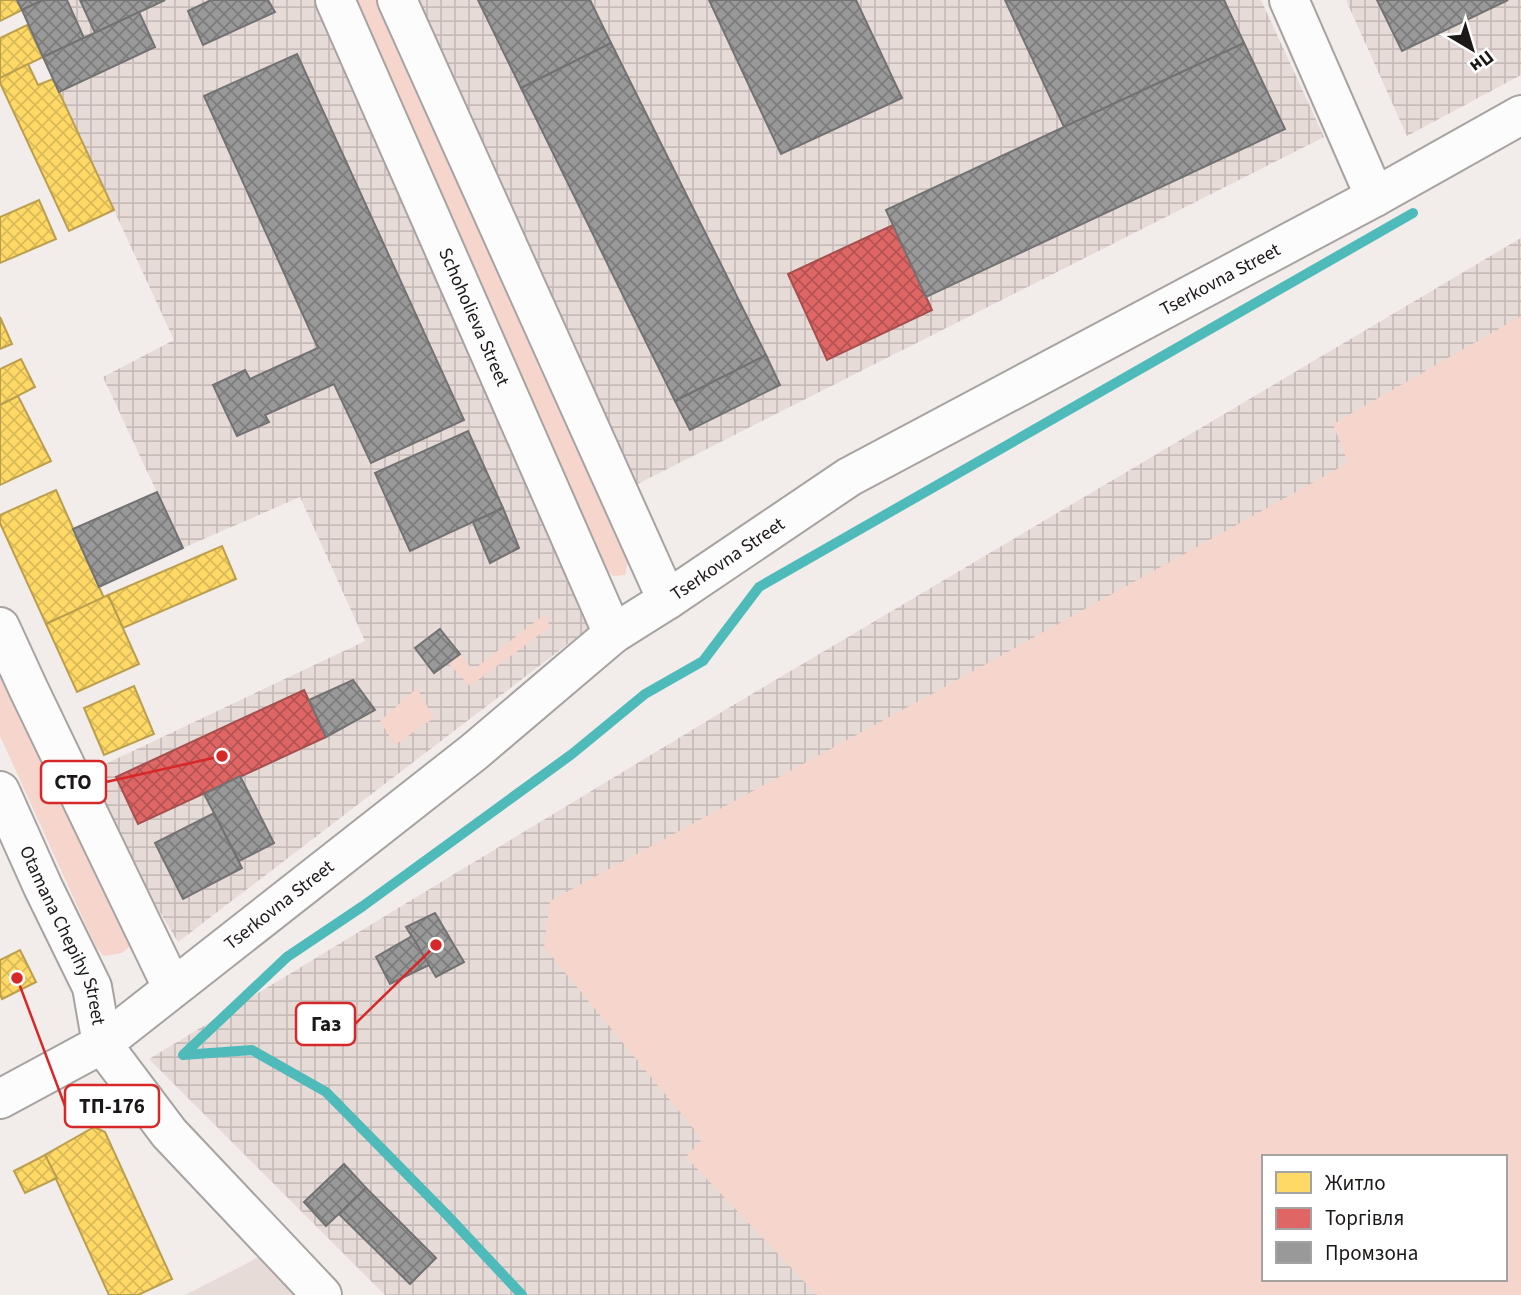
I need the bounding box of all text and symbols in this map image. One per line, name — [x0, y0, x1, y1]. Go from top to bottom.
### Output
north arrow — [1437, 14, 1507, 84]
text: Пн — [1464, 43, 1499, 79]
street label: Tserkovna Street — [1155, 236, 1286, 323]
street label: Schoholieva Street — [432, 243, 516, 391]
street label: Tserkovna Street — [665, 510, 791, 607]
callout: СТО — [41, 761, 106, 803]
text: СТО — [54, 767, 92, 797]
street label: Otamana Chepihy Street — [13, 841, 112, 1028]
street label: Tserkovna Street — [219, 853, 340, 957]
callout: Газ — [296, 1003, 355, 1045]
text: Газ — [311, 1009, 341, 1039]
callout: ТП-176 — [65, 1085, 159, 1127]
text: ТП-176 — [79, 1091, 145, 1121]
legend — [1262, 1155, 1507, 1281]
text: Житло — [1325, 1168, 1386, 1198]
text: Торгівля — [1325, 1203, 1404, 1233]
text: Промзона — [1325, 1238, 1418, 1268]

